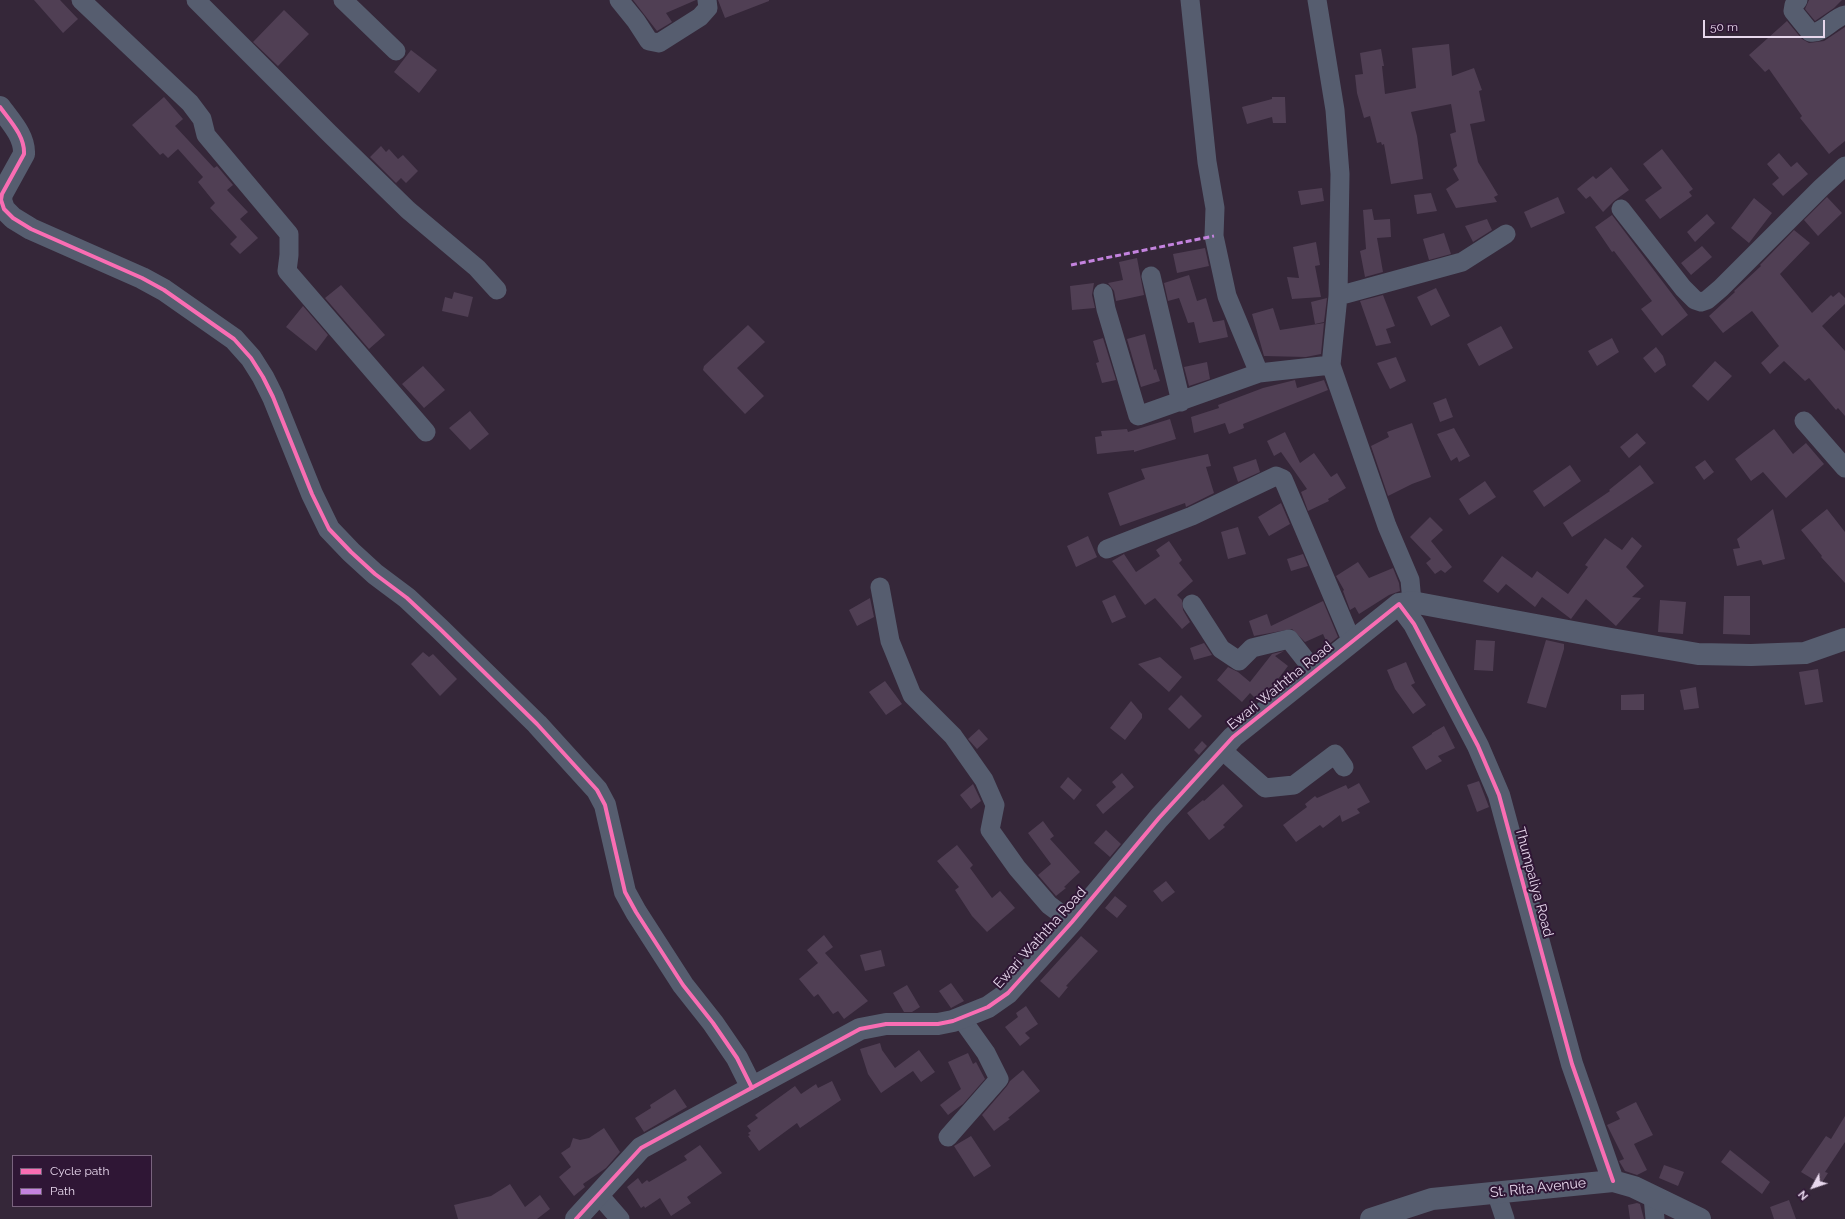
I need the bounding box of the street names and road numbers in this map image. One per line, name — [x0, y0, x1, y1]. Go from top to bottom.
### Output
street label: Ewari Waththa Road — [1224, 638, 1336, 734]
street label: Thumpaliya Road — [1511, 825, 1557, 939]
street label: Ewari Waththa Road — [990, 884, 1090, 992]
street label: St. Rita Avenue — [1489, 1175, 1587, 1201]

